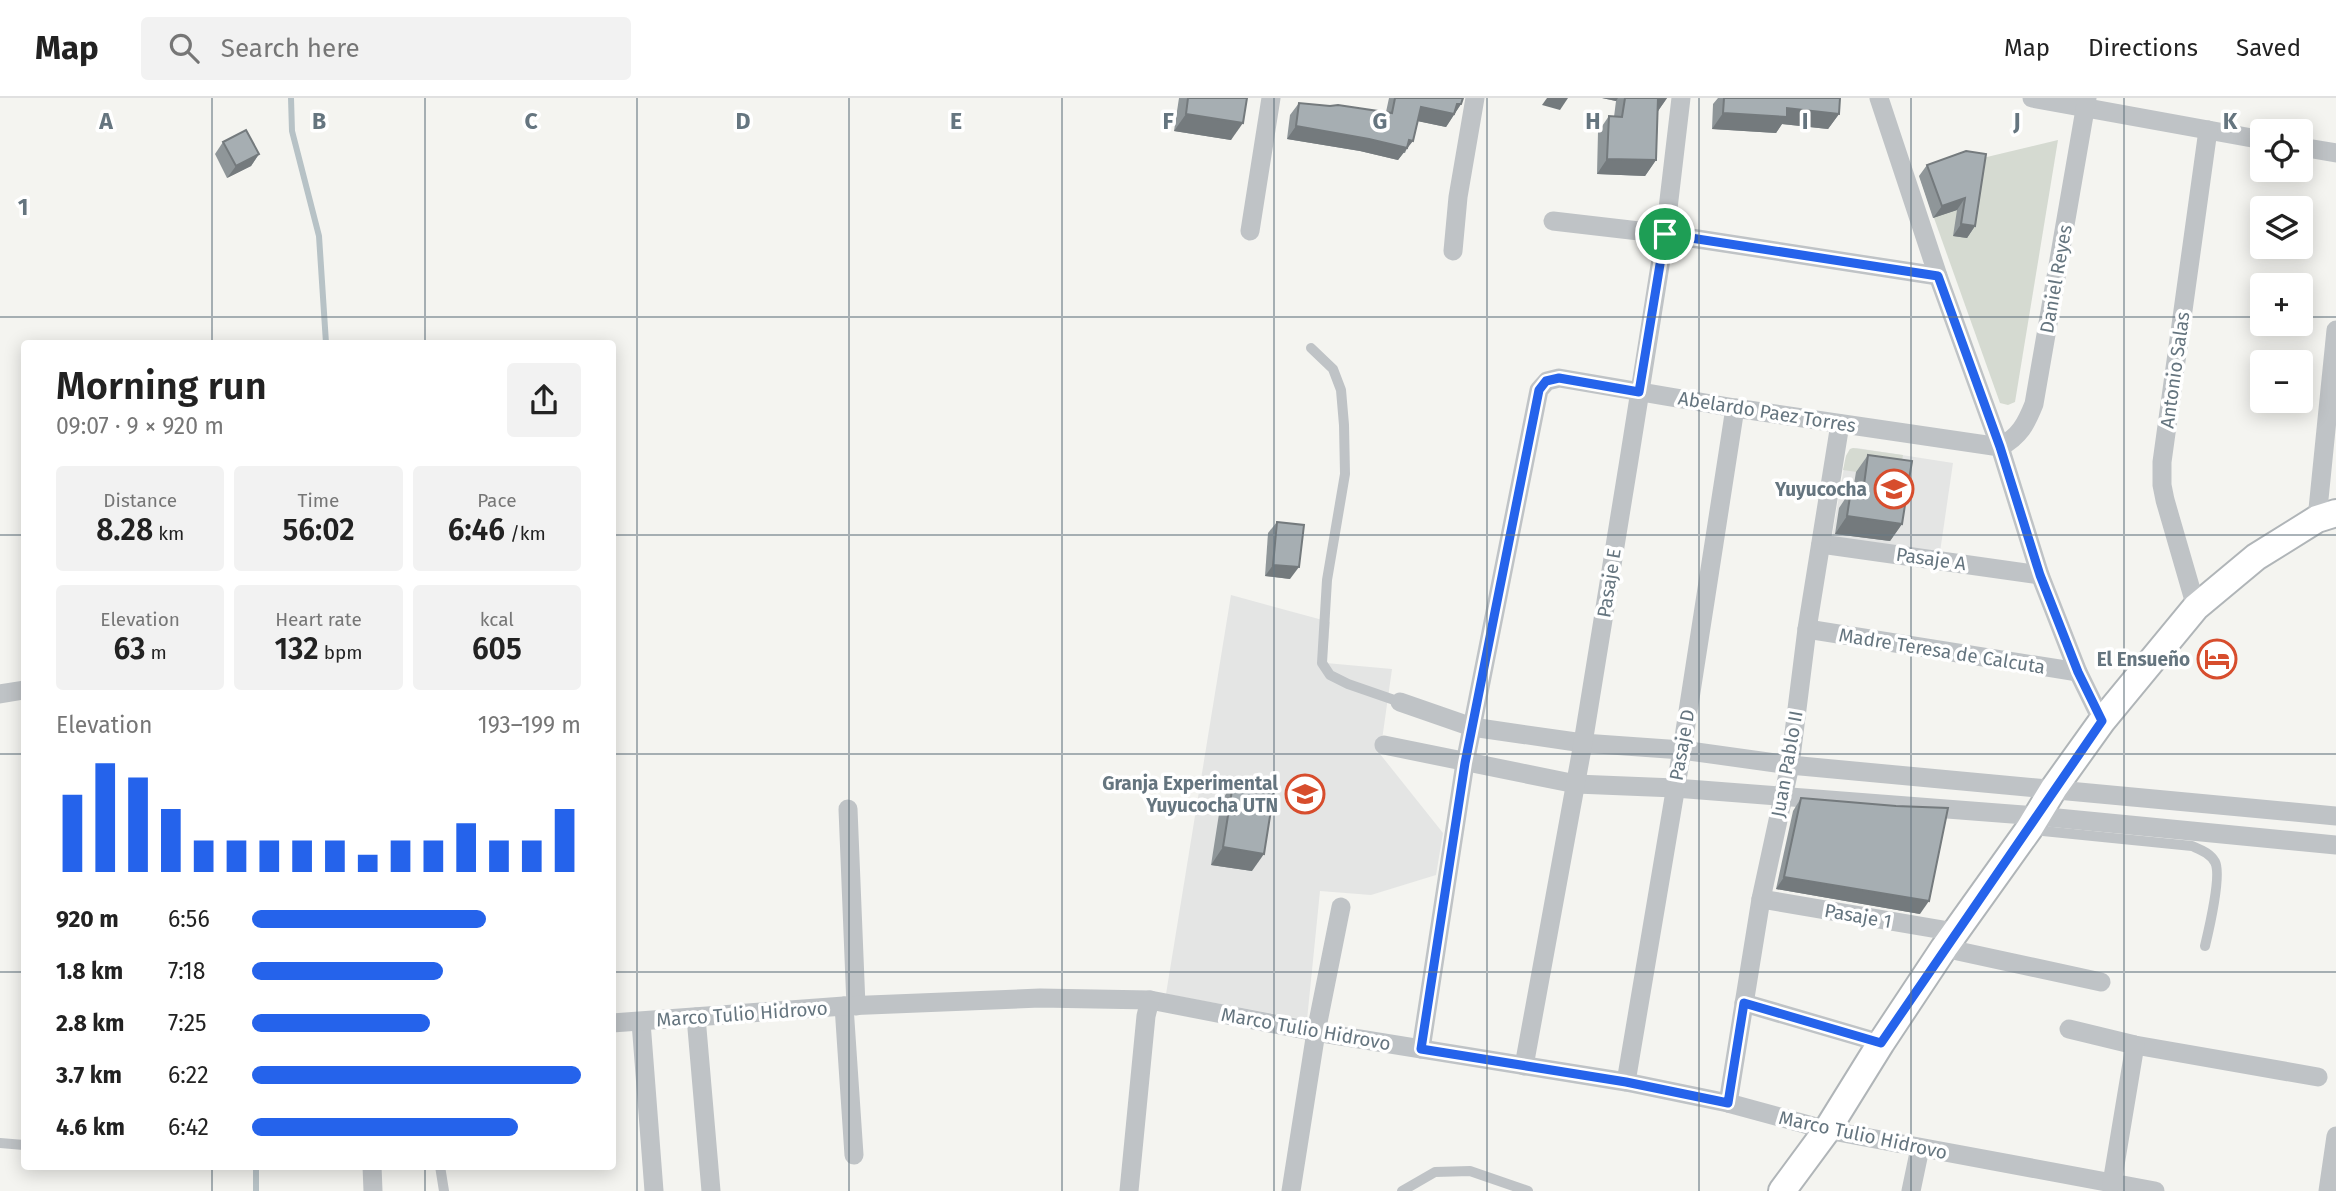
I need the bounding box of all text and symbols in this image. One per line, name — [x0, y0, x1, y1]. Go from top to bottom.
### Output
search box — [141, 17, 631, 80]
text: Map — [35, 28, 99, 68]
icon: search — [165, 29, 203, 67]
text: Search here — [221, 33, 360, 64]
text: Map — [2004, 34, 2050, 62]
text: Directions — [2088, 34, 2198, 62]
text: Saved — [2236, 34, 2301, 62]
text: A — [98, 107, 113, 135]
text: B — [312, 107, 326, 135]
text: C — [524, 107, 538, 135]
text: D — [736, 107, 751, 135]
text: E — [950, 107, 962, 135]
text: F — [1162, 107, 1174, 135]
text: G — [1373, 107, 1387, 135]
text: H — [1585, 107, 1601, 135]
text: I — [1802, 107, 1808, 135]
text: J — [2012, 107, 2021, 135]
text: K — [2223, 107, 2238, 135]
map controls — [2250, 119, 2313, 413]
button: locate — [2250, 119, 2313, 182]
text: 1 — [18, 193, 28, 221]
button: layers — [2250, 196, 2313, 259]
pin — [1635, 204, 1695, 264]
icon: arrive — [1646, 215, 1684, 253]
street label: Daniel Reyes — [2035, 223, 2077, 335]
button: + — [2250, 273, 2313, 336]
street label: Antonio Salas — [2155, 310, 2195, 430]
button: − — [2250, 350, 2313, 413]
text: Morning run — [56, 363, 267, 409]
button: share — [507, 363, 581, 437]
street label: Abelardo Paez Torres — [1676, 387, 1858, 437]
text: 09:07 · 9 × 920 m — [56, 412, 224, 440]
school or university icon: Yuyucocha — [1873, 468, 1915, 510]
place label: Yuyucocha — [1774, 478, 1867, 501]
text: Distance — [103, 489, 177, 512]
text: Time — [298, 489, 339, 512]
text: Pace — [477, 489, 517, 512]
text: 8.28 — [96, 512, 153, 548]
text: 56:02 — [282, 512, 355, 548]
text: 6:46 — [448, 512, 505, 548]
text: km — [153, 522, 184, 545]
text: /km — [505, 522, 546, 545]
street label: Pasaje A — [1894, 543, 1968, 575]
street label: Pasaje E — [1592, 547, 1626, 619]
text: Elevation — [100, 608, 180, 631]
text: Heart rate — [275, 608, 362, 631]
text: kcal — [480, 608, 514, 631]
street label: Madre Teresa de Calcuta — [1837, 623, 2047, 679]
text: 63 — [114, 631, 145, 667]
text: 132 — [274, 631, 319, 667]
text: 605 — [472, 631, 522, 667]
hotel icon: El Ensueño — [2196, 638, 2238, 680]
text: m — [145, 641, 167, 664]
text: bpm — [319, 641, 363, 664]
place label: El Ensueño — [2097, 648, 2190, 671]
street label: Pasaje D — [1664, 708, 1700, 782]
street label: Juan Pablo II — [1766, 709, 1808, 819]
text: Elevation — [56, 711, 152, 739]
text: 193–199 m — [478, 711, 581, 739]
place label: Granja Experimental Yuyucocha UTN — [1102, 772, 1278, 817]
school or university icon: Granja Experimental Yuyucocha UTN — [1284, 773, 1326, 815]
street label: Pasaje 1 — [1823, 899, 1893, 933]
text: 920 m — [56, 905, 119, 933]
text: 6:56 — [168, 905, 210, 933]
text: 1.8 km — [56, 957, 123, 985]
text: 7:18 — [168, 957, 205, 985]
street label: Marco Tulio Hidrovo — [656, 997, 828, 1031]
street label: Marco Tulio Hidrovo — [1219, 1003, 1393, 1055]
text: 2.8 km — [56, 1009, 124, 1037]
text: 7:25 — [168, 1009, 207, 1037]
text: 3.7 km — [56, 1061, 122, 1089]
text: 6:22 — [168, 1061, 209, 1089]
street label: Marco Tulio Hidrovo — [1777, 1106, 1949, 1164]
text: 4.6 km — [56, 1113, 125, 1141]
text: 6:42 — [168, 1113, 209, 1141]

